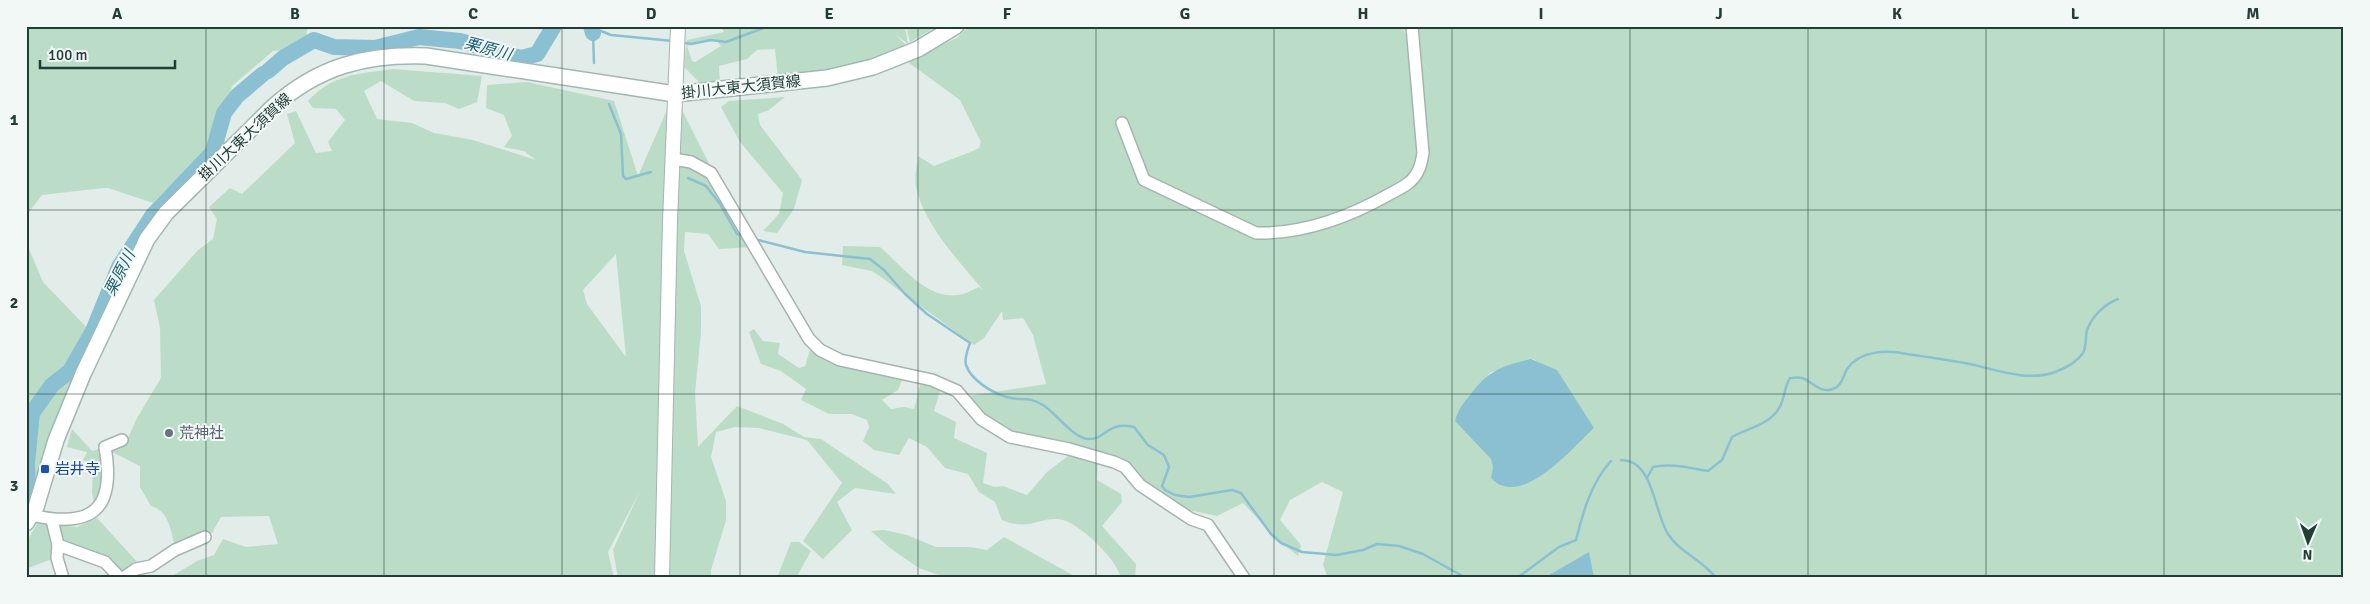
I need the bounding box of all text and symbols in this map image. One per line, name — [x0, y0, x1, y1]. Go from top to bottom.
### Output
text: A — [112, 4, 123, 24]
text: B — [290, 4, 300, 24]
text: C — [468, 4, 478, 24]
text: D — [646, 4, 657, 24]
text: E — [824, 4, 834, 24]
text: F — [1003, 4, 1012, 24]
text: G — [1180, 4, 1190, 24]
text: H — [1358, 4, 1368, 24]
text: I — [1538, 4, 1544, 24]
text: J — [1715, 4, 1723, 24]
text: K — [1892, 4, 1902, 24]
text: L — [2071, 4, 2080, 24]
text: M — [2246, 4, 2260, 24]
water label: 栗原川 — [462, 33, 516, 65]
scale bar — [40, 38, 175, 70]
text: 100 m — [48, 46, 88, 64]
street label: 掛川大東大須賀線 — [680, 72, 802, 102]
street label: 掛川大東大須賀線 — [195, 89, 295, 185]
text: 1 — [10, 110, 19, 130]
water label: 栗原川 — [100, 245, 141, 299]
text: 2 — [10, 293, 18, 313]
place label: 荒神社 — [179, 424, 224, 442]
marker: 荒神社 — [163, 427, 175, 439]
place label: 岩井寺 — [55, 460, 100, 478]
marker: 岩井寺 — [39, 463, 51, 475]
text: 3 — [10, 476, 18, 496]
north arrow — [2282, 516, 2332, 566]
text: N — [2302, 546, 2313, 563]

